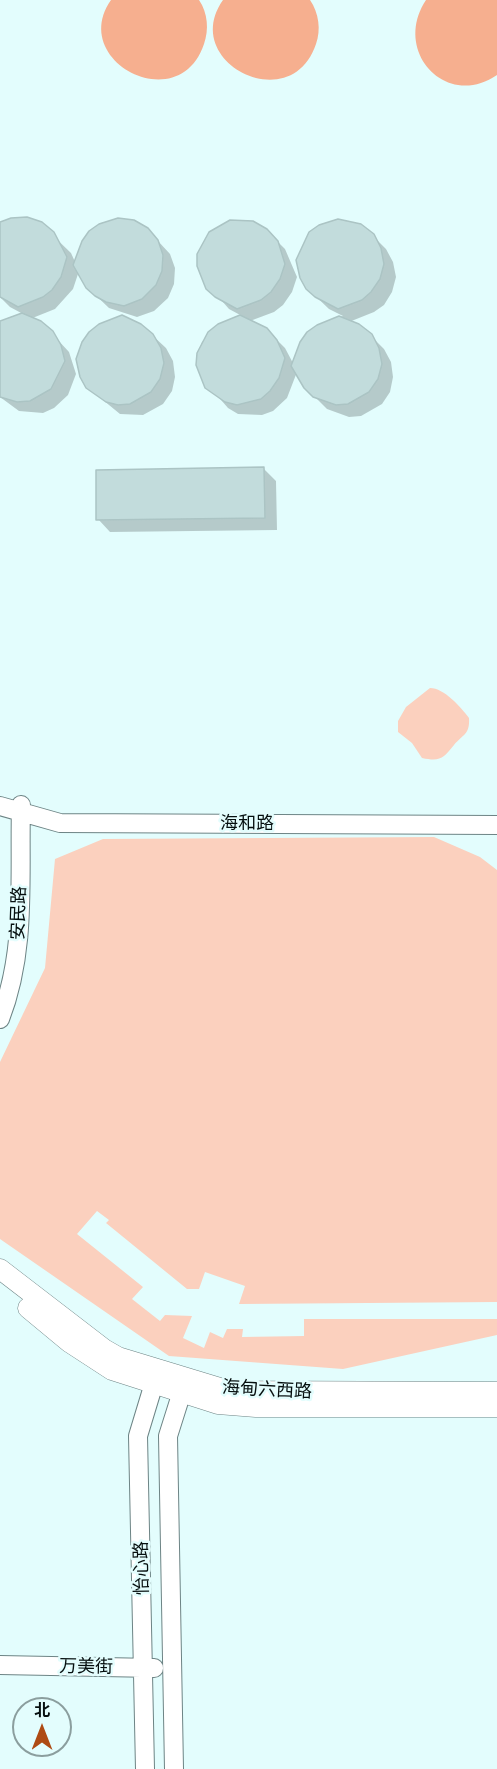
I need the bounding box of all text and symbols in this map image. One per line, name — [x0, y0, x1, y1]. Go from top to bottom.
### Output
street label: 海和路 — [220, 813, 274, 835]
street label: 安民路 — [7, 886, 31, 940]
street label: 海甸六西路 — [221, 1377, 313, 1403]
street label: 怡心路 — [131, 1541, 153, 1595]
street label: 万美街 — [59, 1656, 113, 1678]
north arrow — [12, 1697, 72, 1757]
text: 北 — [34, 1701, 50, 1720]

